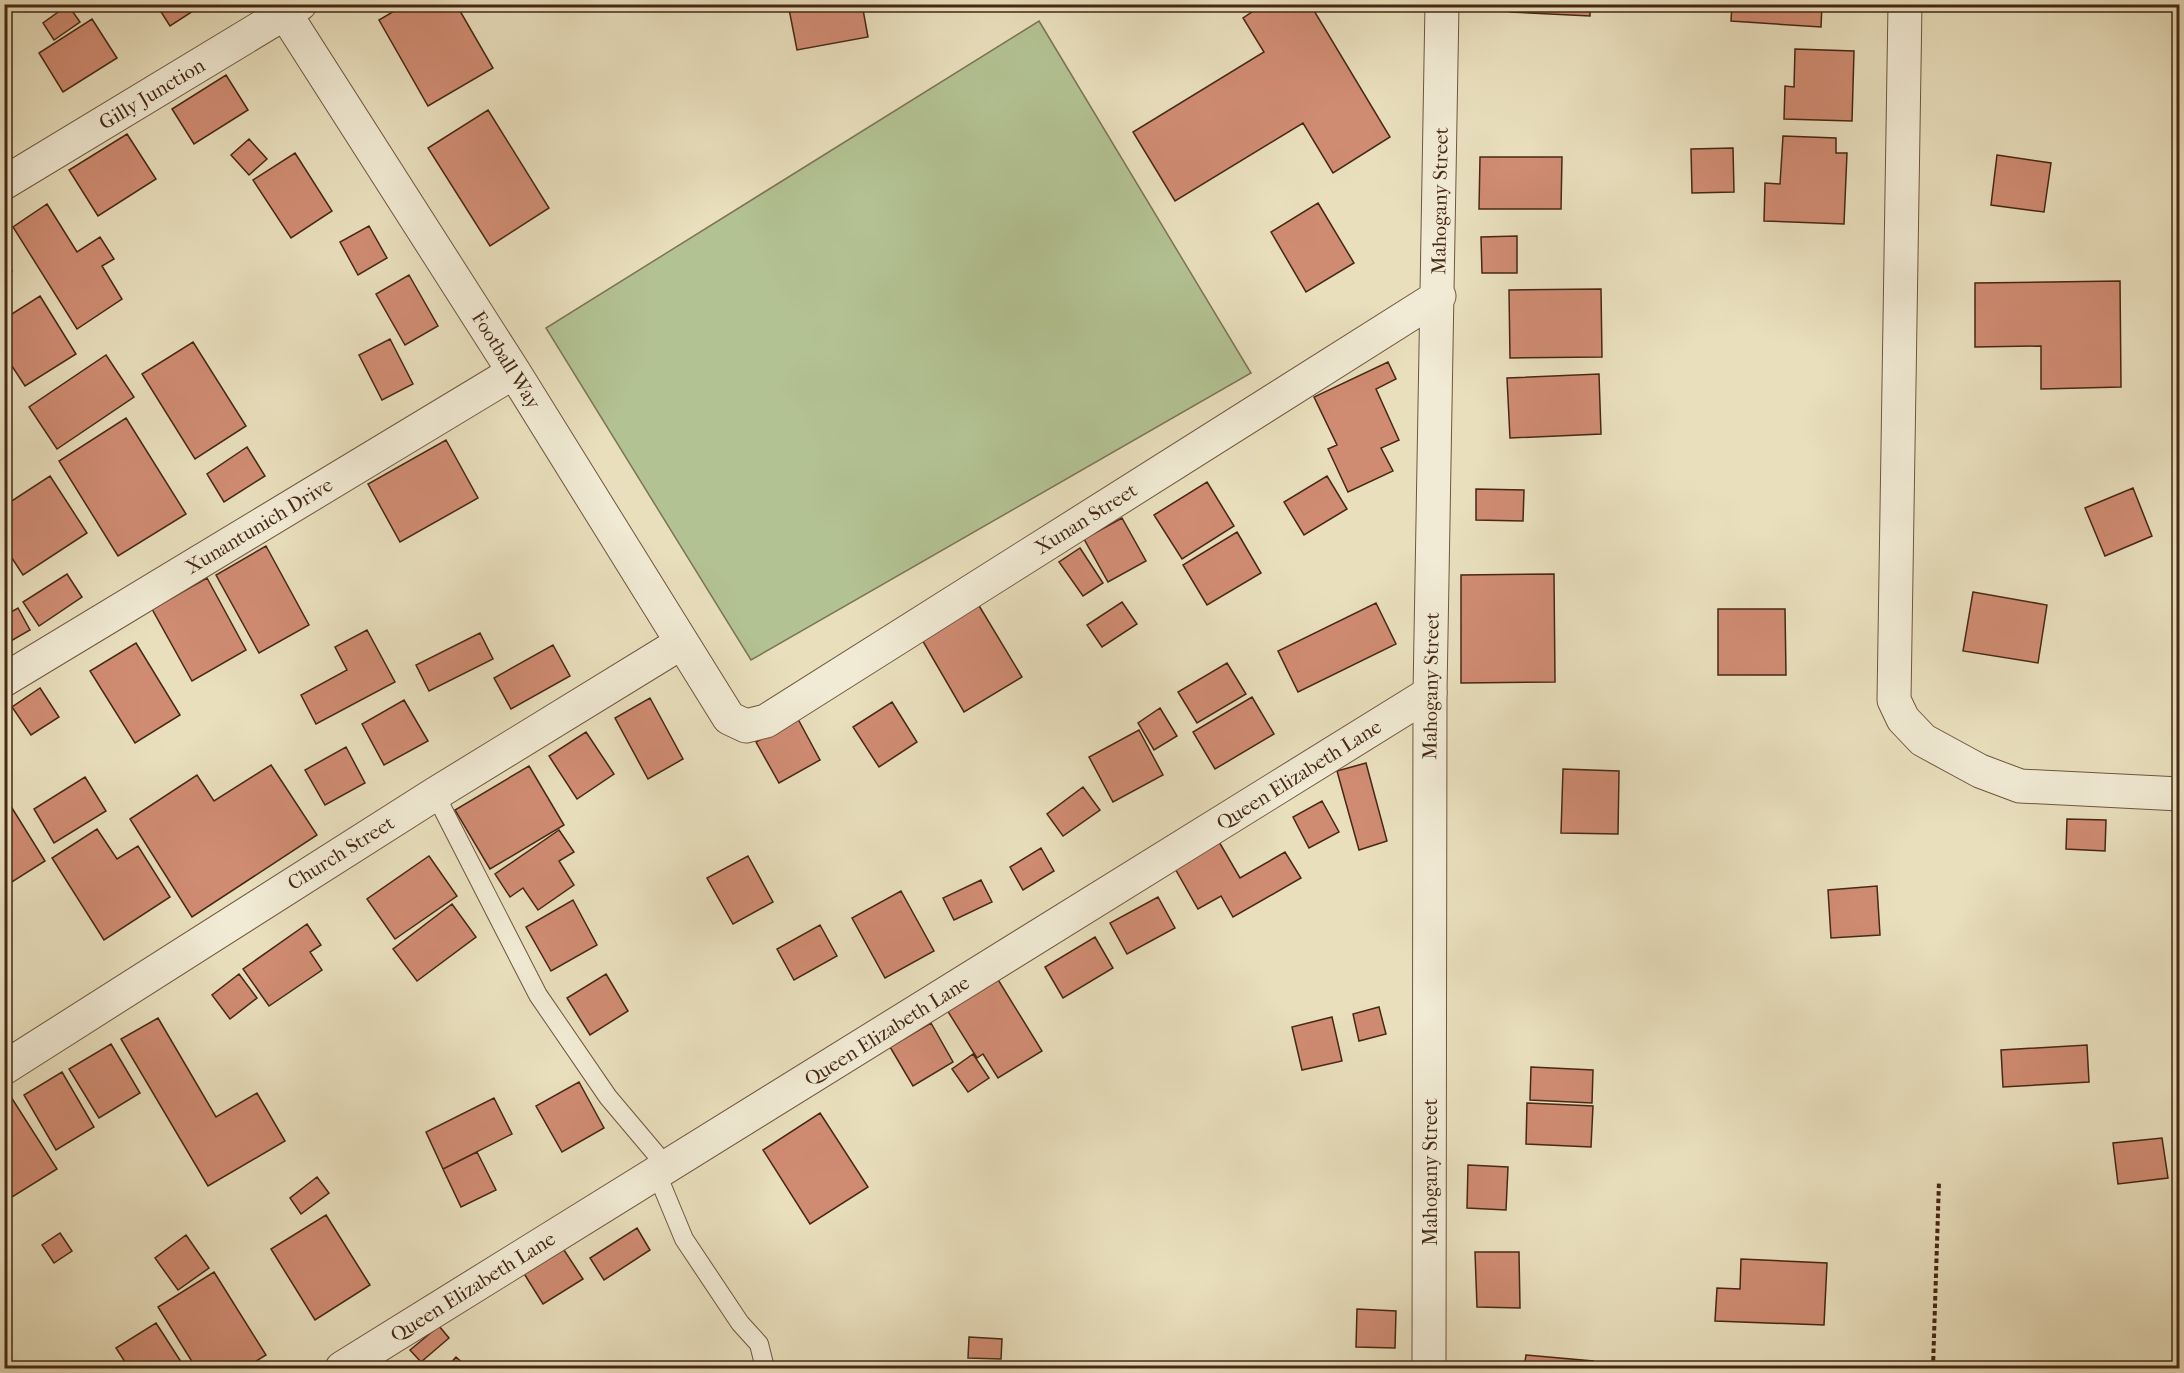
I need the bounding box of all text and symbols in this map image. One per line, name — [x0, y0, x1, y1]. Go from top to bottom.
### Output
street label: Gilly Junction — [95, 53, 209, 135]
street label: Mahogany Street — [1427, 127, 1453, 275]
street label: Football Way — [467, 307, 546, 414]
street label: Xunantunich Drive — [181, 473, 337, 579]
street label: Xunan Street — [1031, 479, 1141, 559]
street label: Mahogany Street — [1418, 612, 1444, 760]
street label: Queen Elizabeth Lane — [1212, 715, 1386, 835]
street label: Church Street — [283, 811, 399, 895]
street label: Queen Elizabeth Lane — [800, 971, 974, 1091]
street label: Mahogany Street — [1419, 1098, 1442, 1246]
street label: Queen Elizabeth Lane — [386, 1227, 560, 1347]

